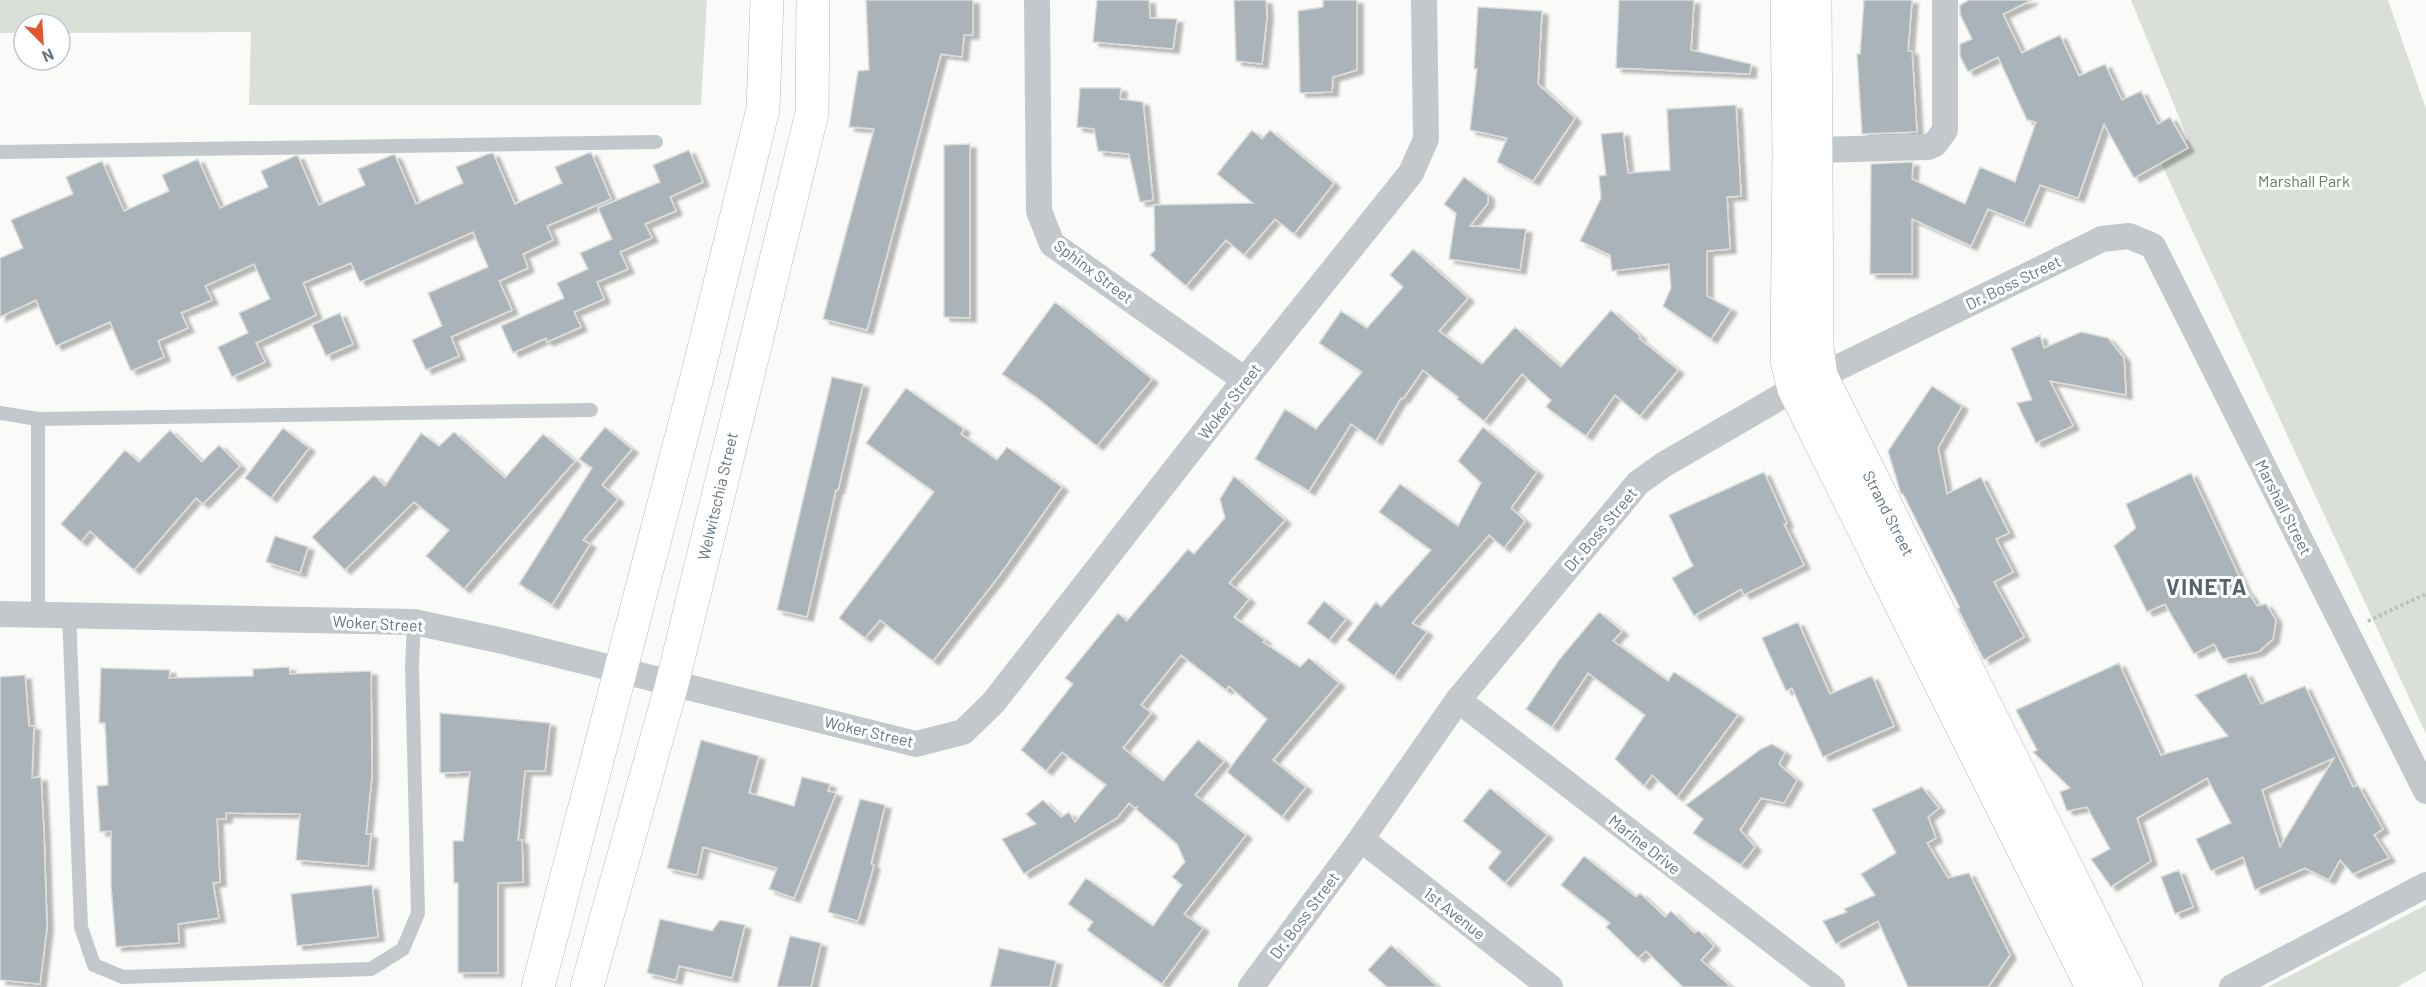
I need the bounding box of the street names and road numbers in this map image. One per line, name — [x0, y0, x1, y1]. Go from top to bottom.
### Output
street label: Sphinx Street — [1051, 235, 1137, 307]
street label: Dr. Boss Street — [1962, 251, 2064, 313]
street label: Woker Street — [1194, 359, 1264, 443]
street label: Welwitschia Street — [693, 430, 741, 562]
street label: Marshall Street — [2252, 456, 2316, 558]
street label: Strand Street — [1859, 467, 1919, 559]
street label: Dr. Boss Street — [1559, 483, 1641, 575]
street label: Woker Street — [332, 611, 424, 635]
street label: Woker Street — [823, 712, 915, 750]
street label: Marine Drive — [1605, 810, 1685, 878]
street label: Dr. Boss Street — [1265, 868, 1343, 962]
street label: 1st Avenue — [1420, 883, 1490, 943]

